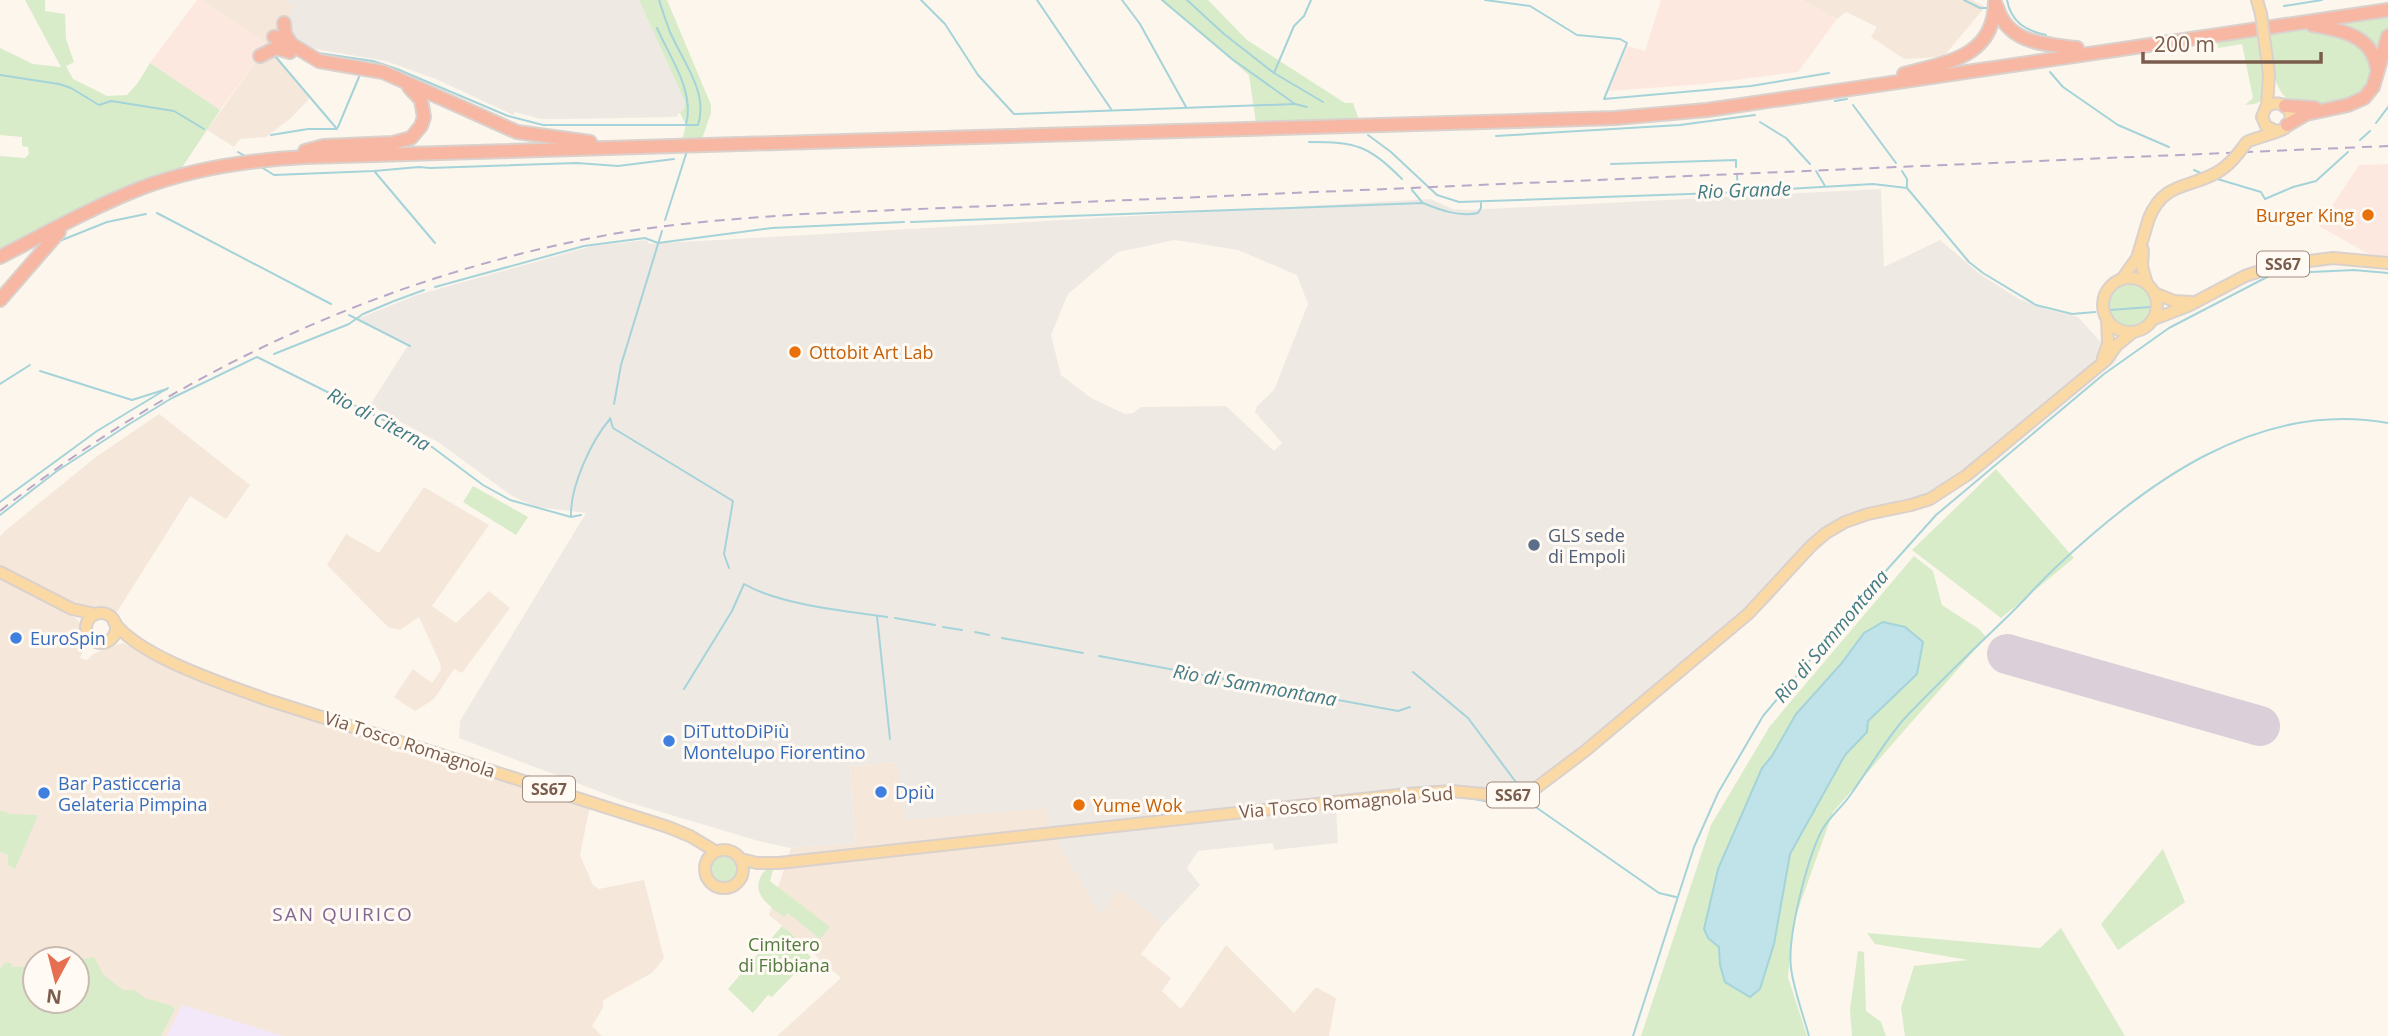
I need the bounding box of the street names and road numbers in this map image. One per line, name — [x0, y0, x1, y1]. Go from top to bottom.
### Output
road number: SS67 — [2257, 252, 2309, 276]
street label: Via Tosco Romagnola — [322, 705, 498, 783]
road number: SS67 — [523, 776, 575, 802]
street label: Via Tosco Romagnola Sud — [1238, 781, 1454, 823]
road number: SS67 — [1487, 782, 1539, 808]

